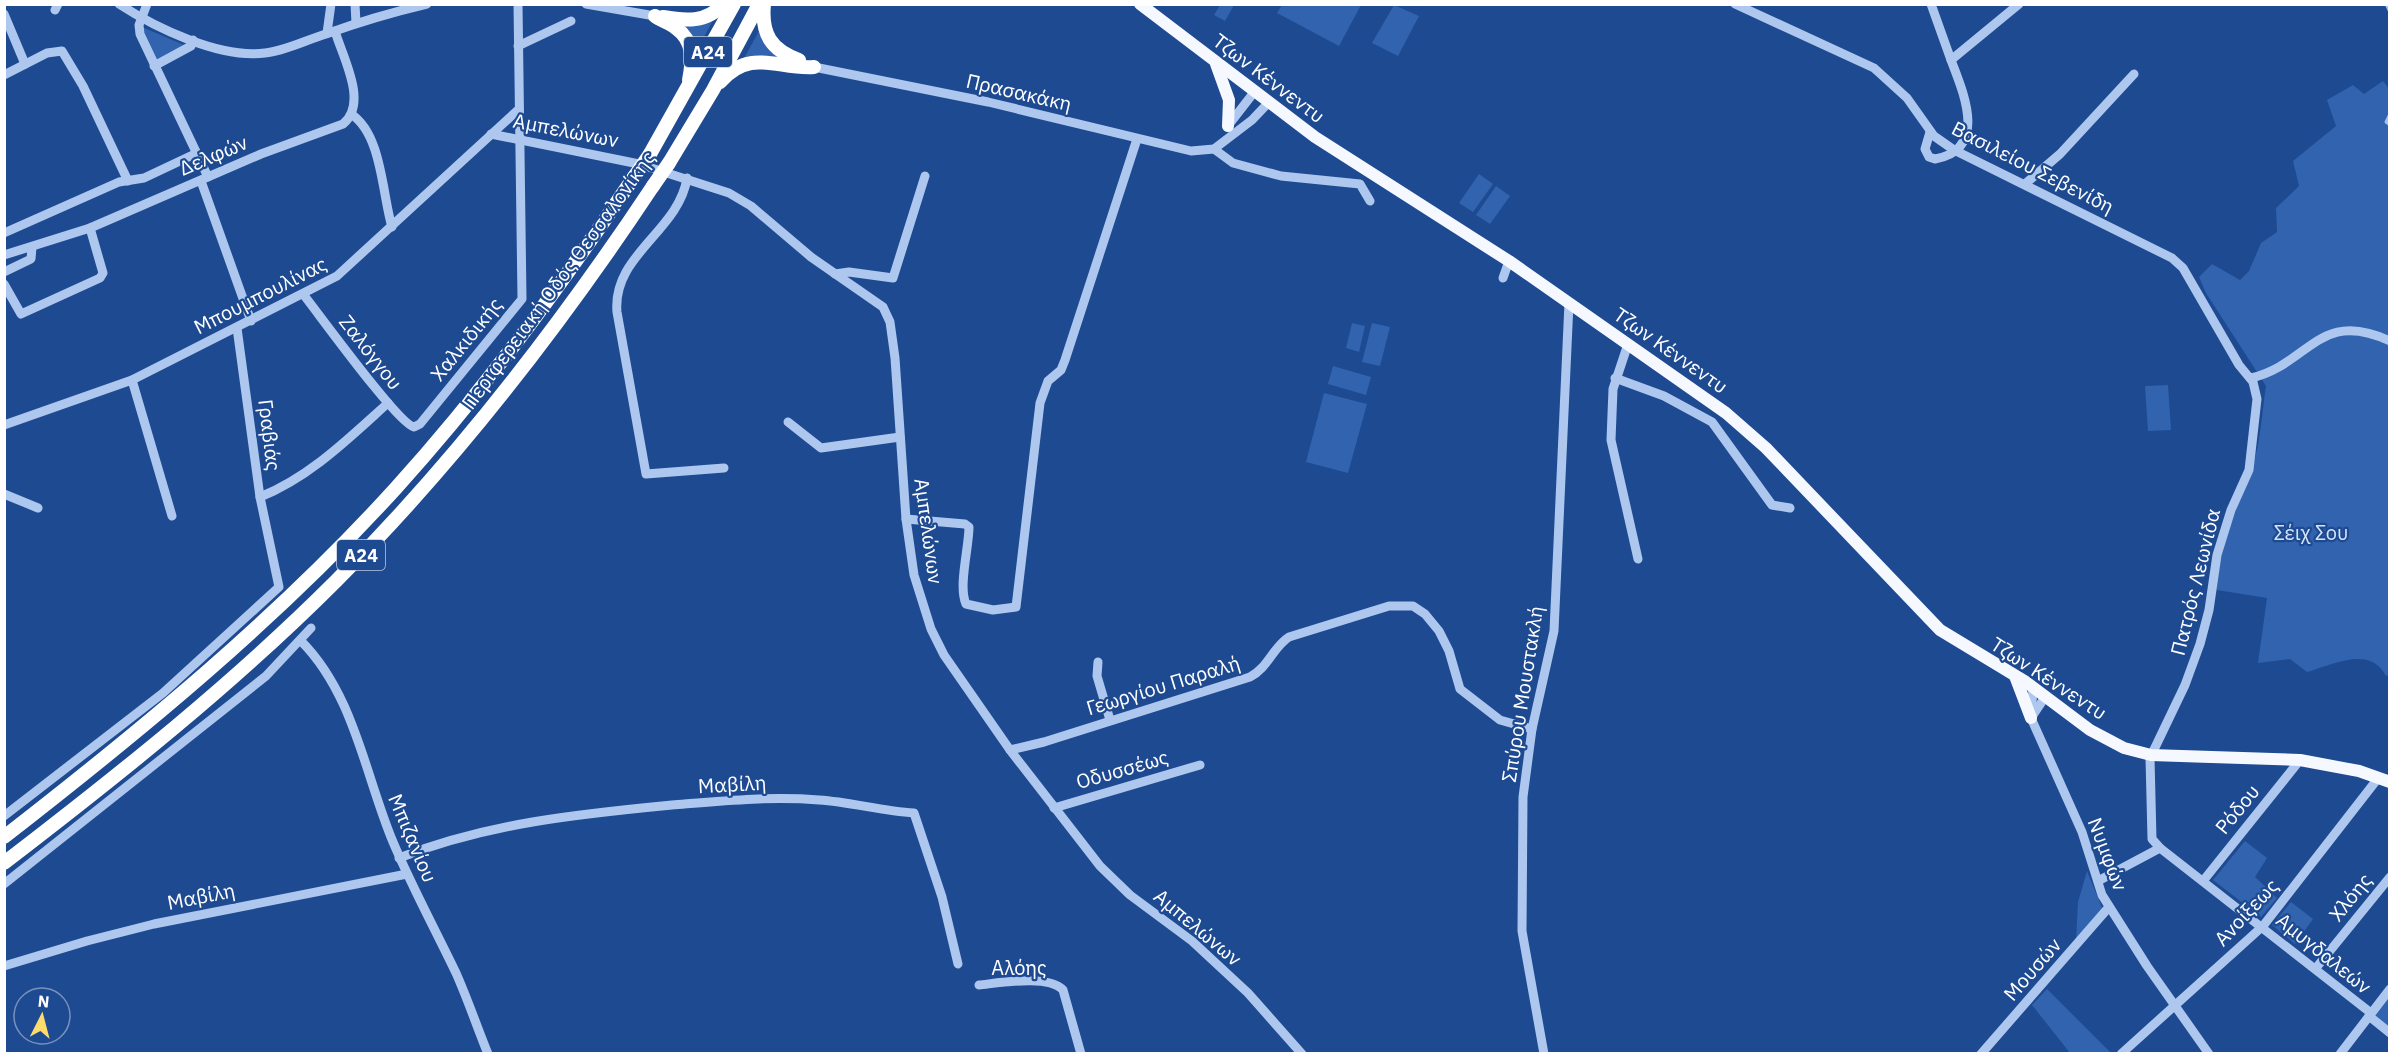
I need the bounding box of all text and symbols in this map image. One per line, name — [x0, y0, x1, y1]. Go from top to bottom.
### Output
street label: Τζων Κέννεντυ — [1208, 27, 1330, 129]
road number: Α24 — [684, 37, 732, 67]
street label: Πρασακάκη — [964, 67, 1074, 117]
street label: Αμπελώνων — [511, 107, 621, 153]
street label: Βασιλείου Σεβενίδη — [1947, 114, 2119, 220]
street label: Δελφών — [174, 128, 252, 182]
street label: Περιφερειακή Οδός Θεσσαλονίκης — [455, 145, 661, 415]
street label: Μπουμπουλίνας — [189, 250, 331, 340]
street label: Χαλκιδικής — [424, 292, 508, 386]
street label: Τζων Κέννεντυ — [1609, 301, 1733, 399]
street label: Ζαλόγγου — [333, 309, 409, 395]
street label: Γραβιάς — [252, 398, 288, 472]
street label: Αμπελώνων — [908, 476, 950, 586]
street label: Πατρός Λεωνίδα — [2164, 506, 2226, 658]
park label: Σέιχ Σου — [2274, 519, 2348, 546]
road number: Α24 — [337, 540, 385, 570]
street label: Σπύρου Μουστακλή — [1495, 604, 1549, 784]
street label: Τζων Κέννεντυ — [1986, 630, 2112, 726]
street label: Γεωργίου Παραλή — [1083, 649, 1243, 721]
street label: Οδυσσέως — [1073, 743, 1171, 795]
street label: Μαβίλη — [697, 769, 767, 799]
street label: Ρόδου — [2209, 778, 2265, 840]
street label: Μπιζανίου — [382, 790, 444, 886]
street label: Νυμφών — [2082, 814, 2134, 894]
street label: Χλόης — [2322, 867, 2378, 927]
street label: Ανοίξεως — [2208, 873, 2284, 951]
street label: Μαβίλη — [165, 876, 237, 916]
street label: Αμπελώνων — [1148, 882, 1248, 972]
street label: Αμυγδαλεών — [2271, 906, 2377, 1000]
street label: Μουσών — [1997, 932, 2067, 1006]
street label: Αλόης — [991, 954, 1047, 981]
north arrow — [12, 986, 72, 1046]
text: N — [37, 991, 50, 1012]

